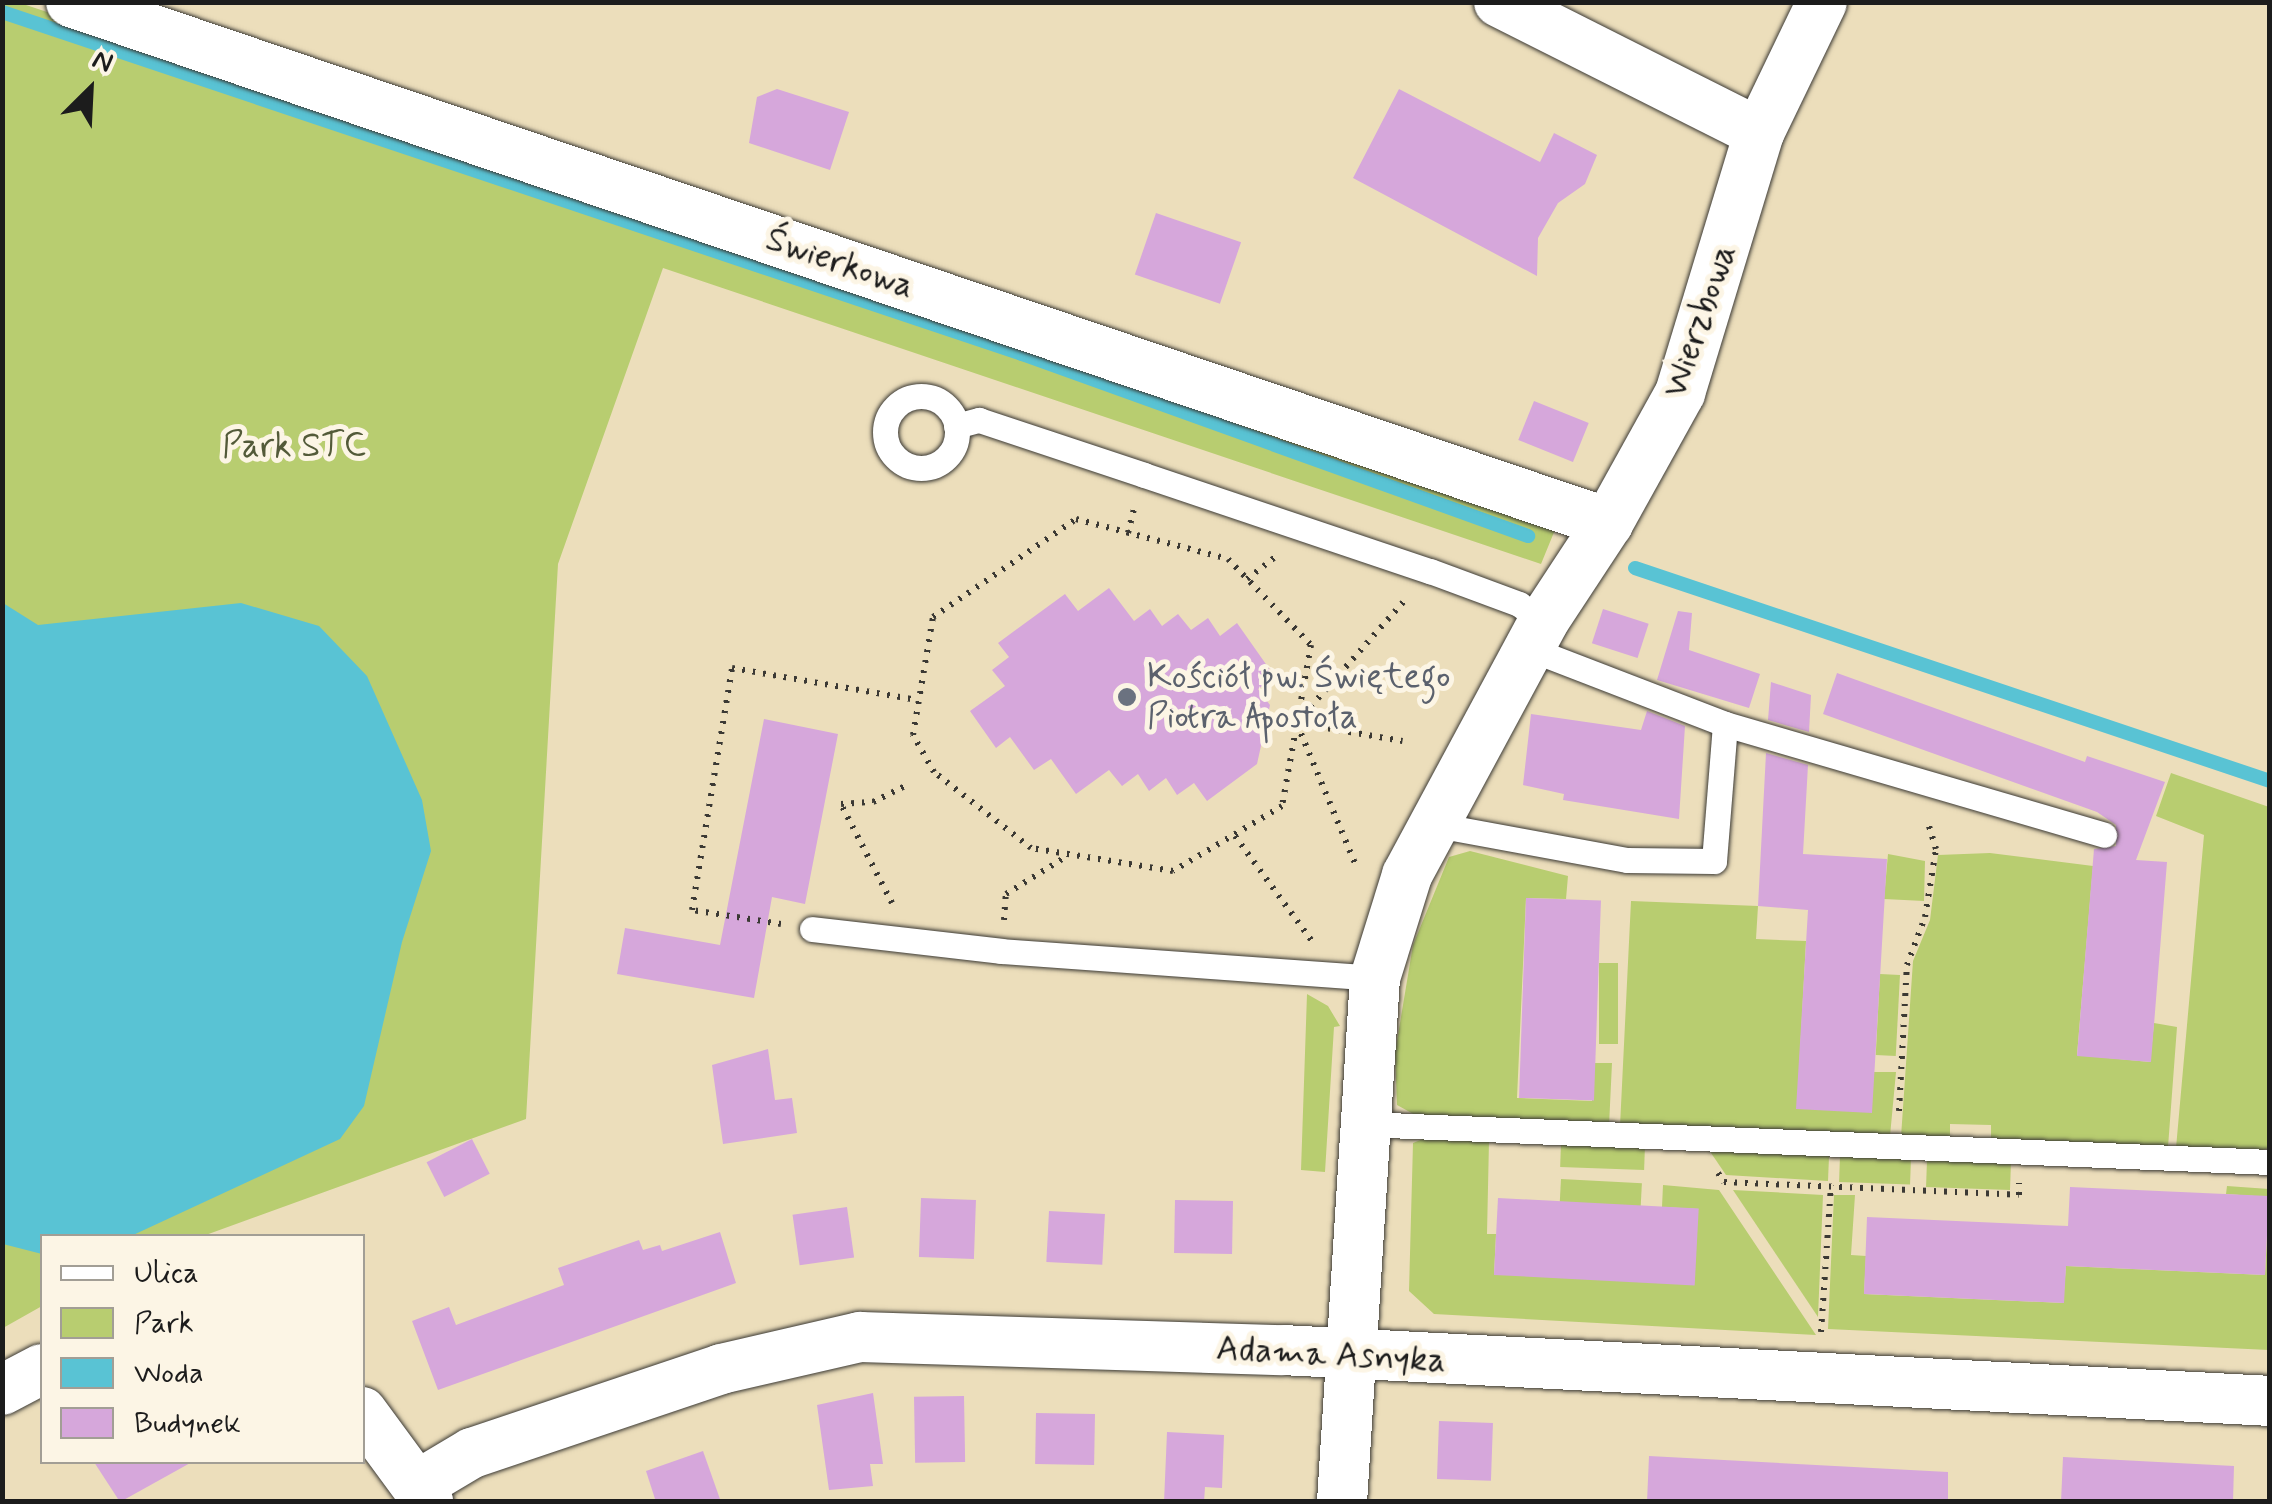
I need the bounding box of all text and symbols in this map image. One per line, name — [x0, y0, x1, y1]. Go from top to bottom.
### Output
north arrow — [40, 40, 140, 140]
text: N — [86, 41, 118, 83]
street label: Świerkowa — [760, 218, 920, 308]
street label: Wierzbowa — [1654, 239, 1746, 403]
park label: Park STC — [222, 425, 366, 467]
place label: Kościół pw. Świętego Piotra Apostoła — [1147, 656, 1451, 738]
marker: Kościół pw. Świętego Piotra Apostoła — [1116, 686, 1138, 708]
legend — [40, 1234, 365, 1464]
text: Ulica — [134, 1254, 199, 1293]
text: Park — [134, 1304, 194, 1343]
street label: Adama Asnyka — [1215, 1328, 1447, 1382]
text: Woda — [134, 1354, 204, 1393]
text: Budynek — [134, 1404, 241, 1443]

